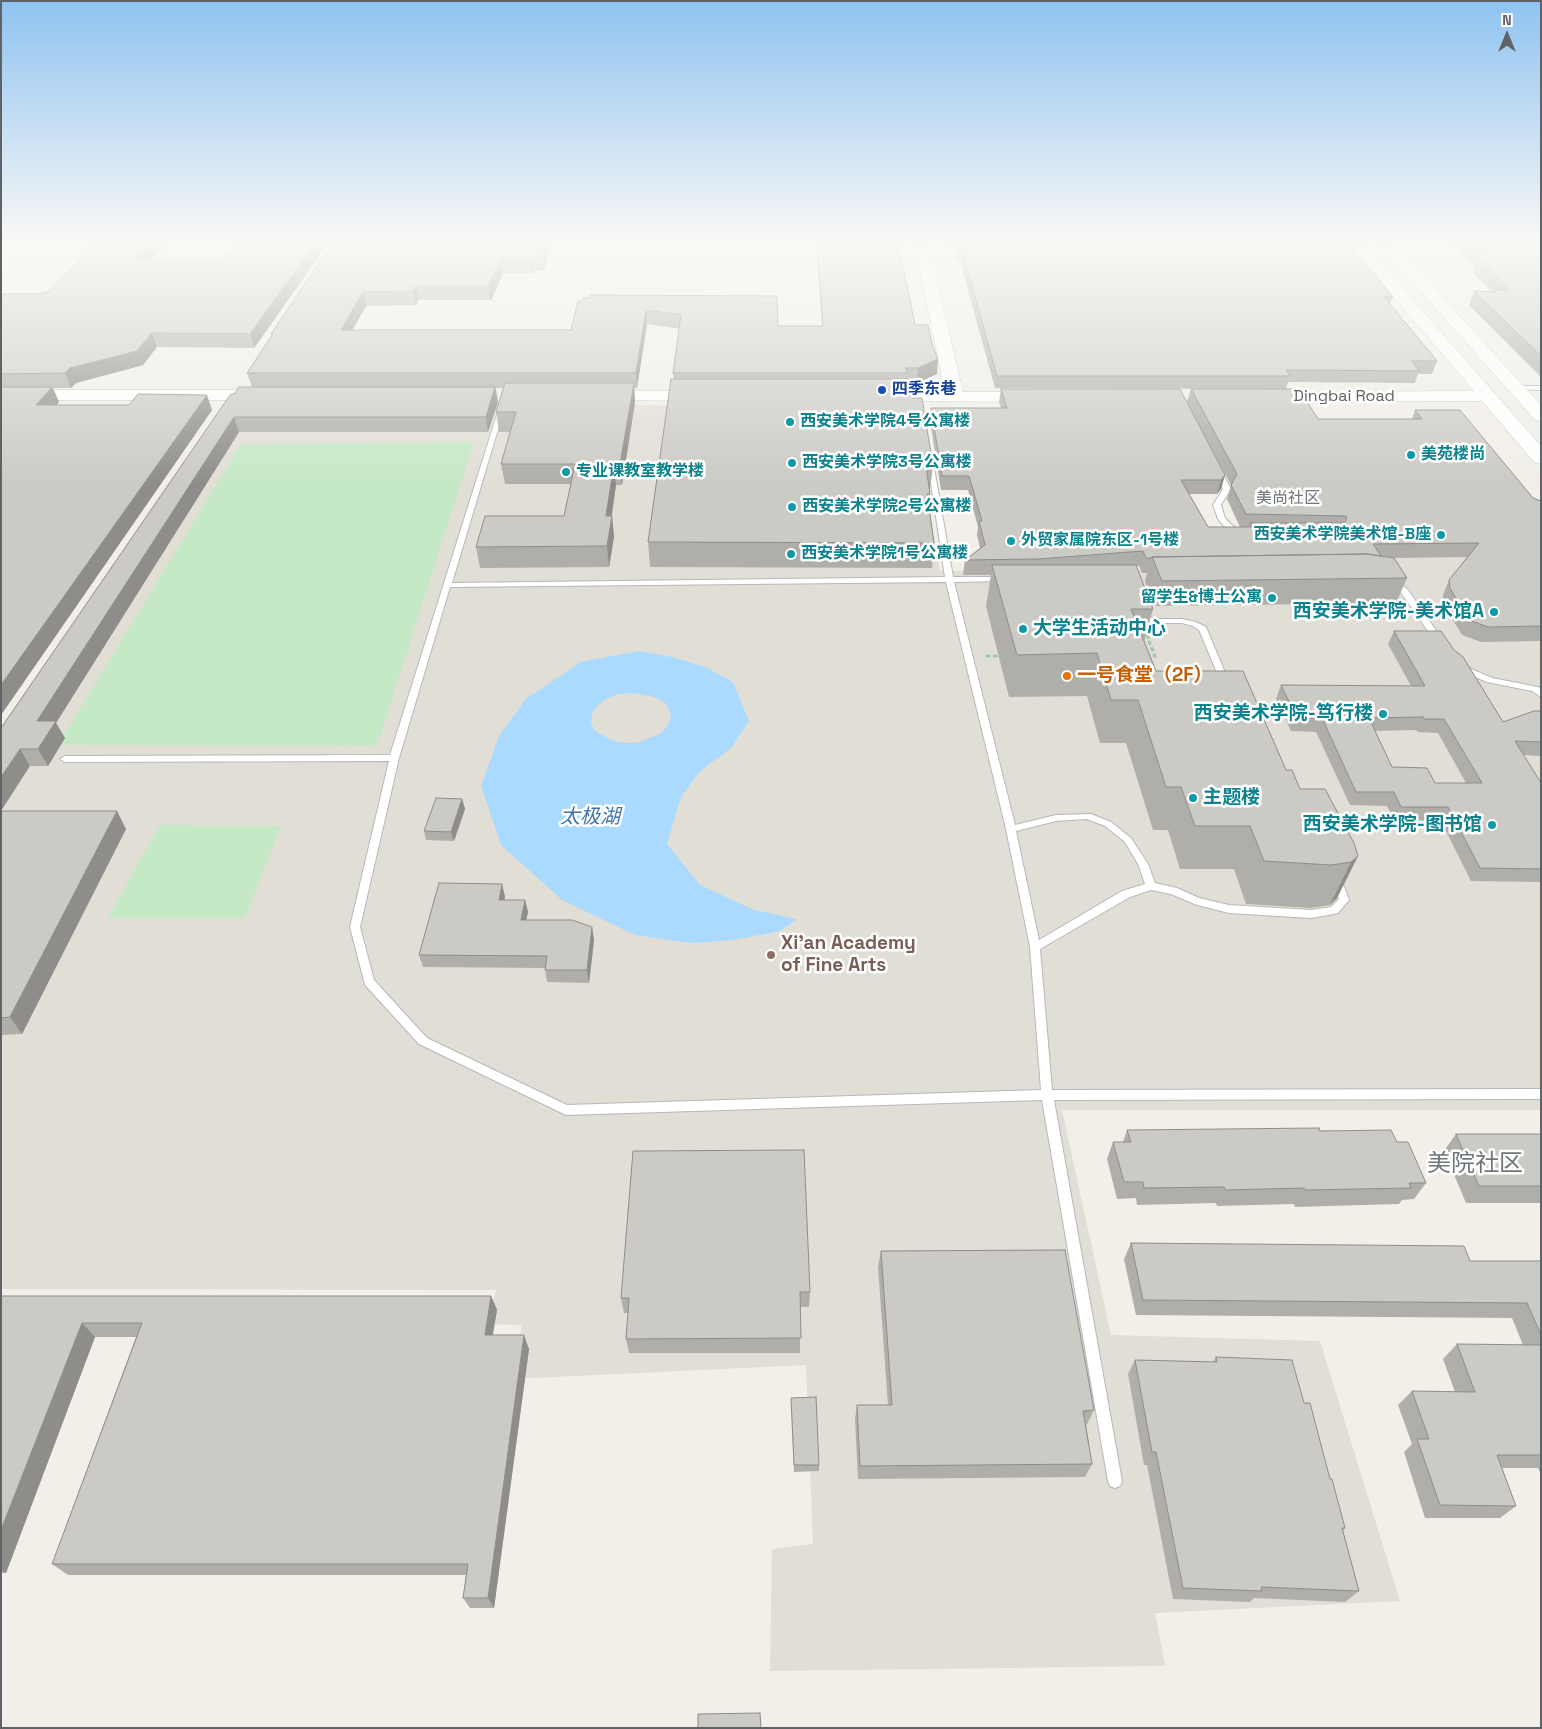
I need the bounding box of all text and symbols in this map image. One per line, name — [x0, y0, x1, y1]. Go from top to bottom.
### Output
north arrow — [1482, 10, 1532, 60]
text: N — [1502, 11, 1512, 29]
place label: 四季东巷 — [892, 380, 956, 400]
marker: 四季东巷 — [876, 384, 888, 396]
street label: Dingbai Road — [1293, 387, 1395, 407]
place label: 西安美术学院4号公寓楼 — [800, 412, 970, 432]
marker: 西安美术学院4号公寓楼 — [784, 416, 796, 428]
place label: 美苑楼尚 — [1421, 445, 1485, 465]
marker: 美苑楼尚 — [1405, 449, 1417, 461]
place label: 西安美术学院3号公寓楼 — [802, 453, 972, 473]
marker: 西安美术学院3号公寓楼 — [786, 457, 798, 469]
place label: 专业课教室教学楼 — [576, 462, 704, 482]
marker: 专业课教室教学楼 — [560, 466, 572, 478]
district label: 美尚社区 — [1256, 489, 1320, 509]
place label: 西安美术学院2号公寓楼 — [802, 497, 972, 517]
marker: 西安美术学院2号公寓楼 — [786, 501, 798, 513]
place label: 西安美术学院美术馆-B座 — [1253, 525, 1431, 545]
marker: 西安美术学院美术馆-B座 — [1435, 529, 1447, 541]
place label: 外贸家属院东区-1号楼 — [1021, 531, 1179, 551]
marker: 外贸家属院东区-1号楼 — [1005, 535, 1017, 547]
place label: 西安美术学院1号公寓楼 — [801, 544, 968, 564]
marker: 西安美术学院1号公寓楼 — [785, 548, 797, 560]
place label: 留学生&博士公寓 — [1141, 588, 1262, 608]
marker: 留学生&博士公寓 — [1266, 592, 1278, 604]
place label: 西安美术学院-美术馆A — [1293, 601, 1484, 623]
marker: 西安美术学院-美术馆A — [1488, 606, 1500, 618]
place label: 大学生活动中心 — [1033, 618, 1166, 640]
marker: 大学生活动中心 — [1017, 623, 1029, 635]
place label: 一号食堂（2F） — [1077, 665, 1212, 687]
marker: 一号食堂（2F） — [1061, 670, 1073, 682]
place label: 西安美术学院-笃行楼 — [1194, 703, 1373, 725]
marker: 西安美术学院-笃行楼 — [1377, 708, 1389, 720]
place label: 主题楼 — [1203, 787, 1260, 809]
marker: 主题楼 — [1187, 792, 1199, 804]
water label: 太极湖 — [560, 806, 620, 830]
place label: 西安美术学院-图书馆 — [1303, 814, 1482, 836]
marker: 西安美术学院-图书馆 — [1486, 819, 1498, 831]
place label: Xi'an Academy of Fine Arts — [781, 933, 916, 977]
marker: Xi'an Academy of Fine Arts — [765, 949, 777, 961]
district label: 美院社区 — [1427, 1150, 1523, 1178]

